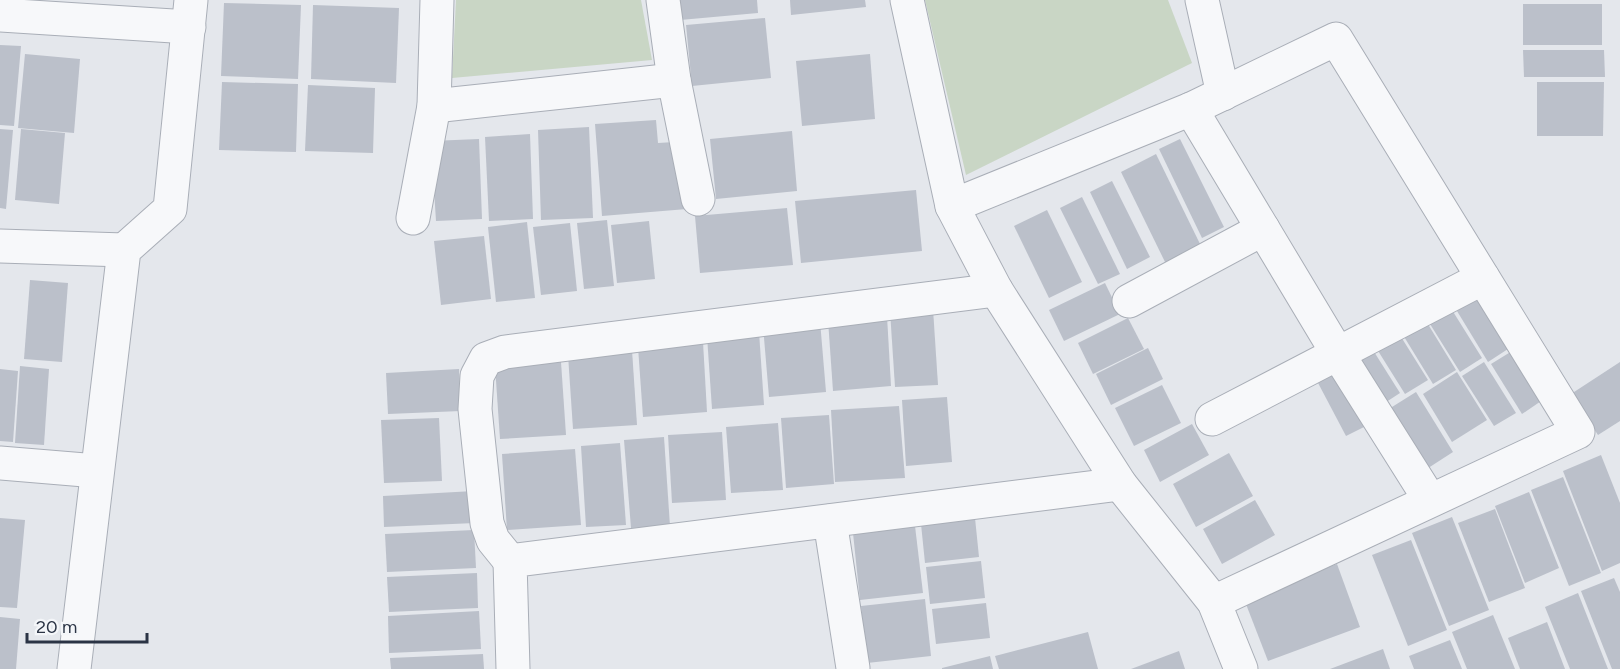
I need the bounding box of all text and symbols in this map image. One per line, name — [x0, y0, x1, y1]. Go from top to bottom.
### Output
scale bar — [27, 606, 147, 644]
text: 20 m — [36, 616, 77, 638]

